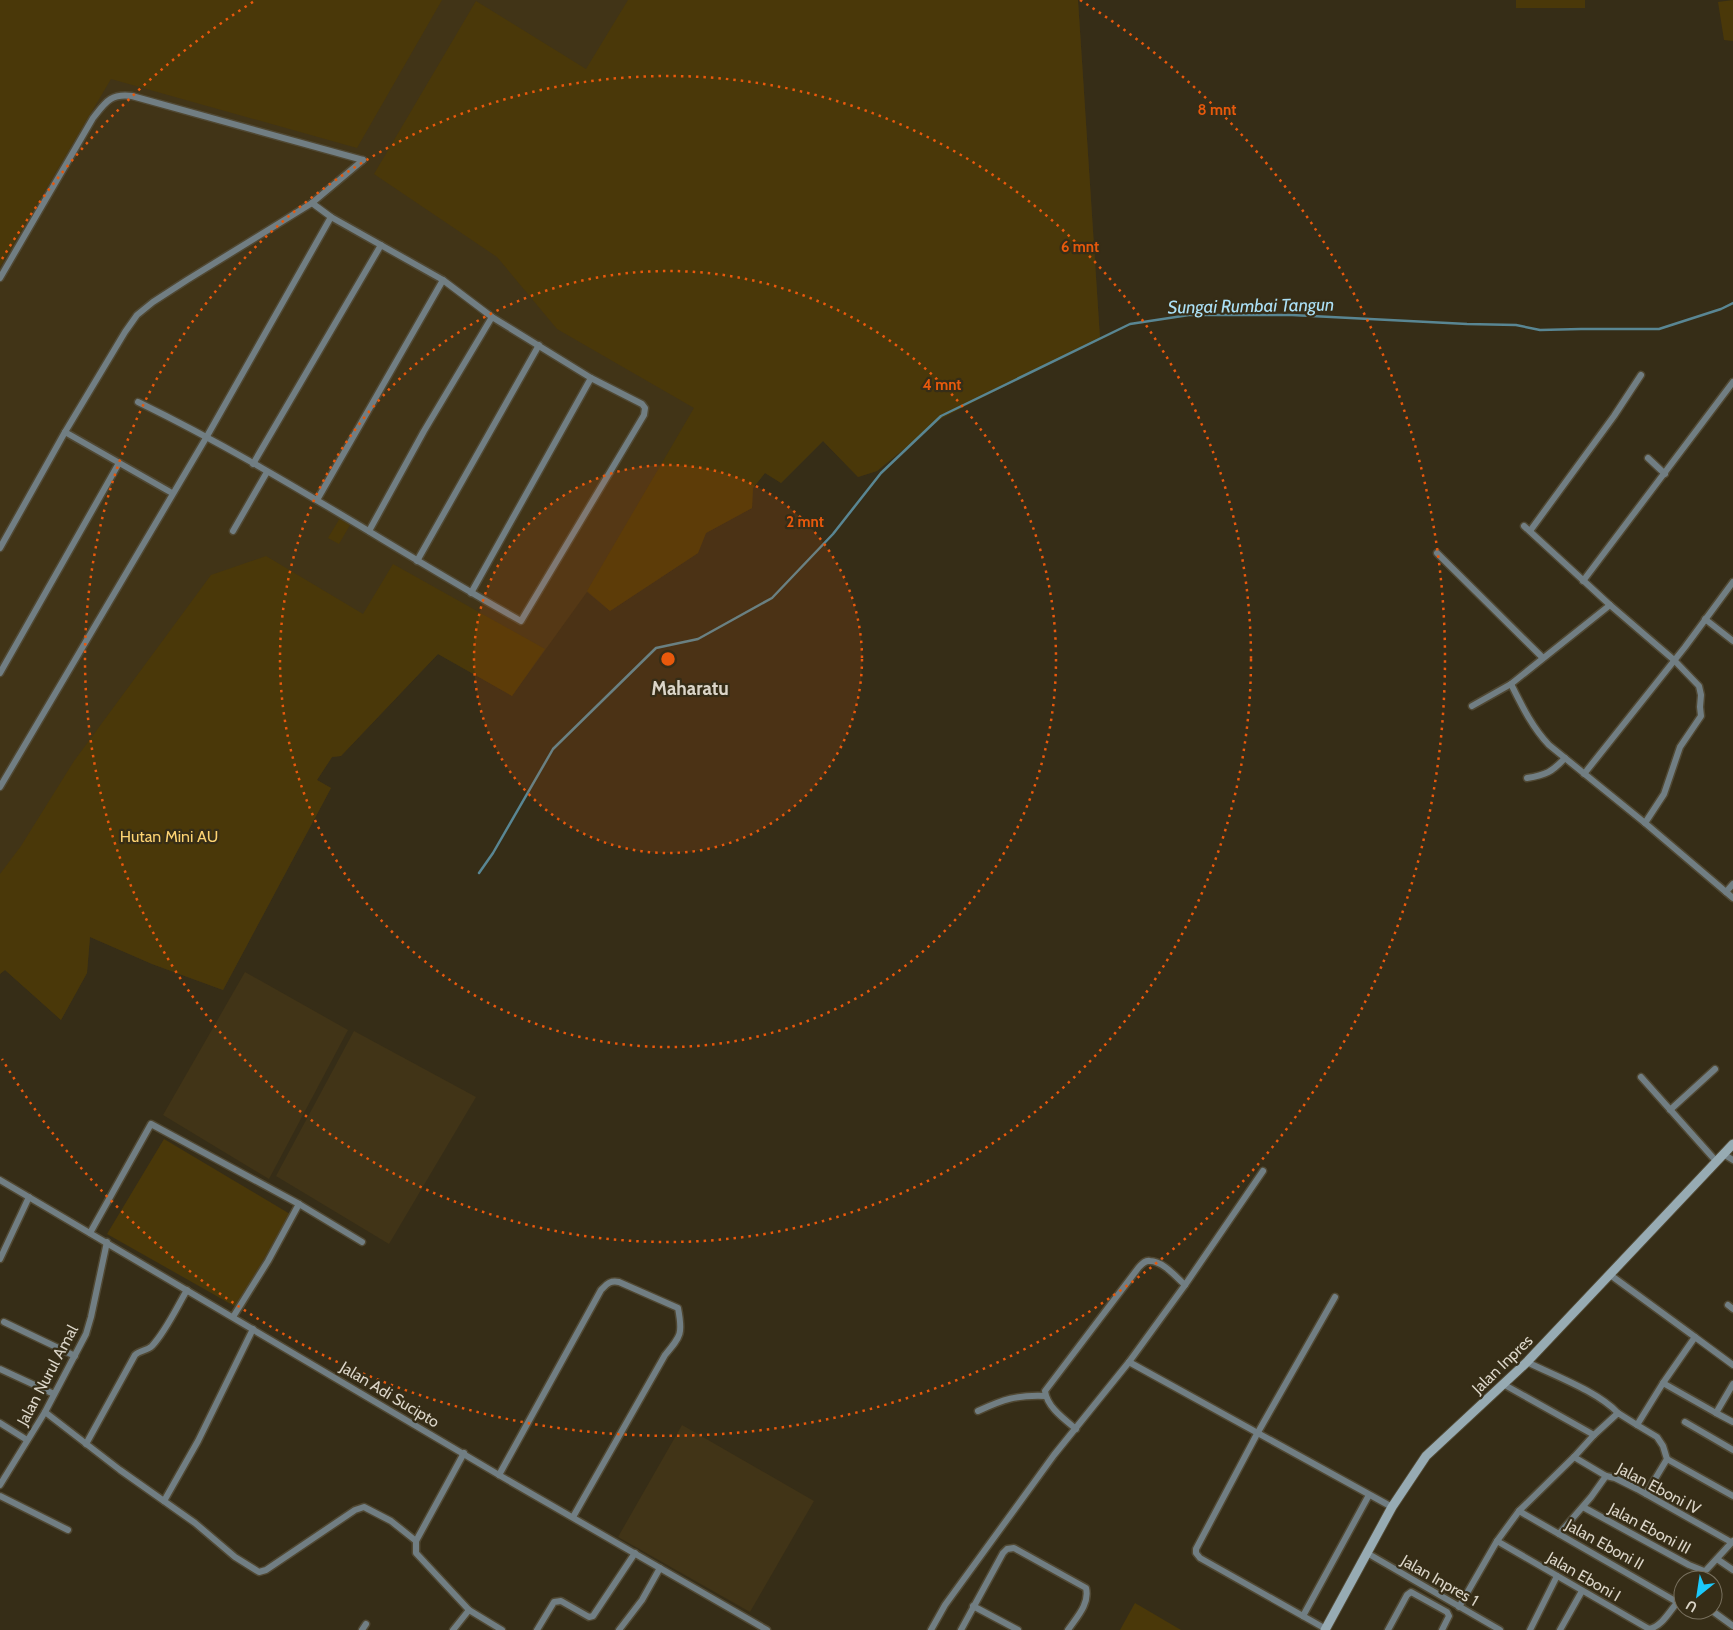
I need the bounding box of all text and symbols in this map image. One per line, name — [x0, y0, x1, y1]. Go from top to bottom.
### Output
text: 8 mnt — [1198, 101, 1236, 119]
text: 6 mnt — [1061, 238, 1099, 256]
water label: Sungai Rumbai Tangun — [1168, 294, 1334, 318]
text: 4 mnt — [922, 376, 962, 394]
text: 2 mnt — [786, 513, 824, 531]
centre of rings — [659, 650, 677, 668]
district label: Maharatu — [651, 677, 729, 700]
park label: Hutan Mini AU — [120, 827, 218, 846]
street label: Jalan Nurul Amal — [12, 1321, 82, 1430]
street label: Jalan Inpres — [1467, 1331, 1537, 1399]
street label: Jalan Adi Sucipto — [336, 1357, 443, 1432]
street label: Jalan Eboni IV — [1613, 1458, 1704, 1519]
street label: Jalan Eboni III — [1606, 1498, 1694, 1558]
street label: Jalan Eboni II — [1563, 1515, 1647, 1573]
street label: Jalan Eboni I — [1543, 1547, 1624, 1605]
street label: Jalan Inpres 1 — [1397, 1550, 1482, 1610]
north arrow — [1673, 1570, 1723, 1620]
text: U — [1683, 1596, 1700, 1617]

